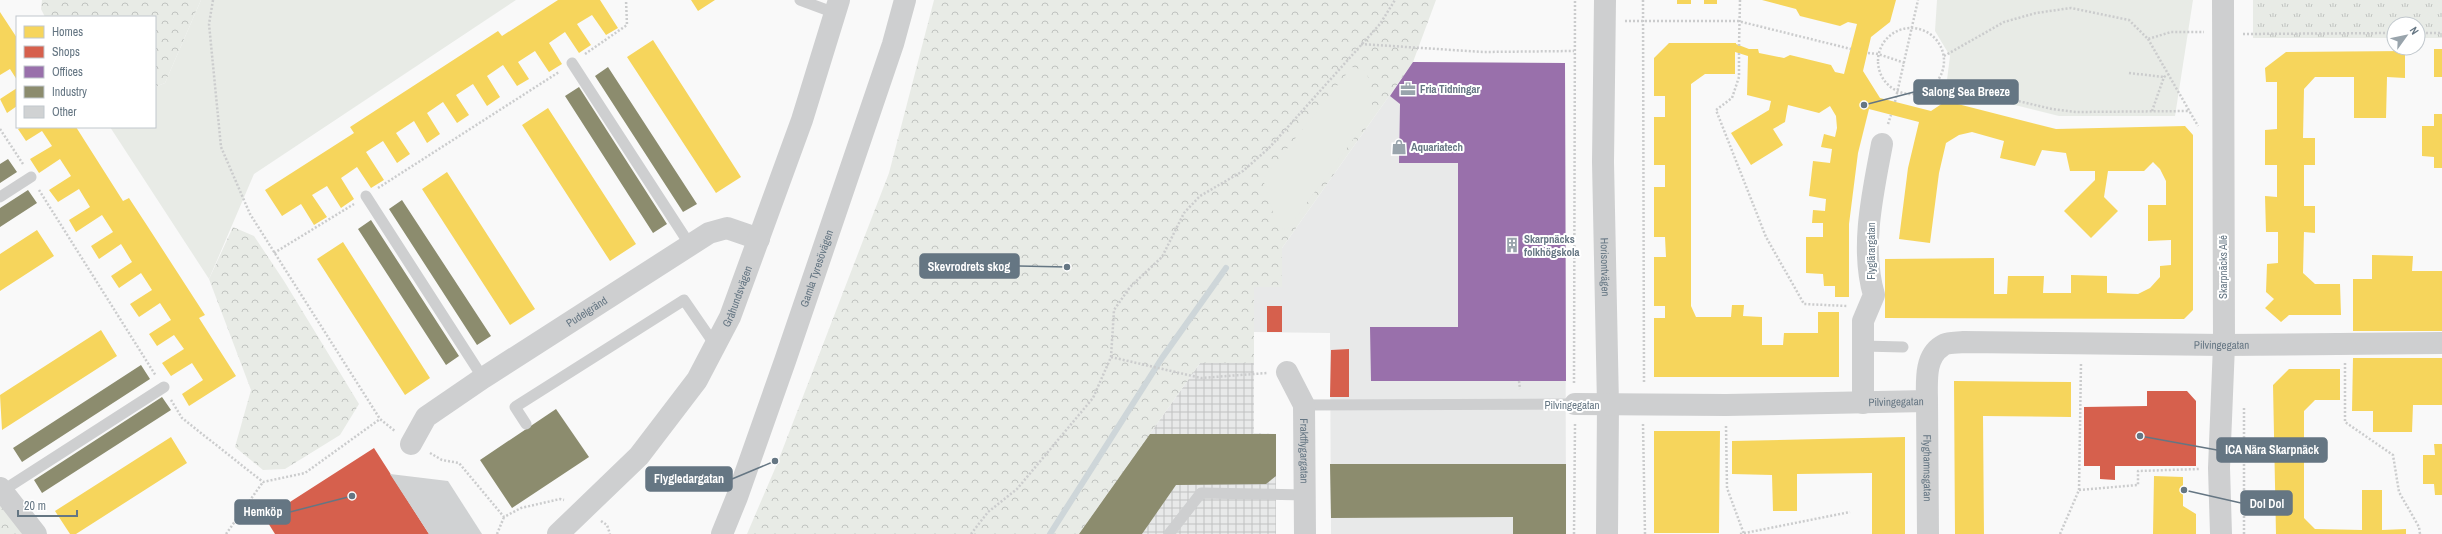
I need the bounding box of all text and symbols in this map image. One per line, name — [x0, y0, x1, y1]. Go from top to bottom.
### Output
legend — [16, 16, 156, 128]
north arrow — [2386, 16, 2426, 56]
text: Homes — [52, 24, 83, 40]
text: N — [2407, 24, 2422, 37]
text: Shops — [52, 44, 80, 60]
text: Offices — [52, 64, 83, 80]
office icon: Fria Tidningar — [1399, 80, 1417, 98]
callout: Salong Sea Breeze — [1914, 80, 2018, 104]
place label: Fria Tidningar — [1420, 82, 1480, 96]
text: Industry — [52, 84, 87, 100]
text: Salong Sea Breeze — [1922, 84, 2011, 100]
text: Other — [52, 104, 77, 120]
shop icon: Aquariatech — [1390, 138, 1408, 156]
place label: Aquariatech — [1411, 140, 1463, 154]
street label: Flyglärargatan — [1864, 222, 1878, 280]
street label: Gamla Tyresövägen — [797, 228, 836, 309]
place label: Skarpnäcks folkhögskola — [1524, 232, 1580, 259]
street label: Skarpnäcks Allé — [2216, 235, 2230, 299]
building icon: Skarpnäcks folkhögskola — [1503, 236, 1521, 254]
street label: Horisontvägen — [1598, 237, 1613, 297]
callout: Skevrodrets skog — [920, 254, 1019, 278]
text: Skevrodrets skog — [928, 259, 1010, 275]
street label: Gråhundsvägen — [719, 264, 755, 329]
street label: Pudelgränd — [563, 293, 610, 330]
street label: Pilvingegatan — [2194, 338, 2249, 352]
street label: Pilvingegatan — [1868, 394, 1924, 409]
street label: Pilvingegatan — [1544, 398, 1600, 412]
street label: Fraktflygargatan — [1297, 418, 1312, 484]
street label: Flyghamnsgatan — [1920, 435, 1935, 501]
callout: ICA Nära Skarpnäck — [2217, 438, 2327, 462]
text: ICA Nära Skarpnäck — [2225, 442, 2319, 458]
callout: Flygledargatan — [646, 467, 732, 491]
text: Flygledargatan — [654, 471, 724, 487]
callout: Dol Dol — [2241, 491, 2292, 515]
scale bar — [18, 492, 77, 518]
text: Dol Dol — [2250, 496, 2284, 512]
text: 20 m — [24, 498, 46, 514]
callout: Hemköp — [235, 500, 290, 524]
text: Hemköp — [244, 504, 282, 520]

